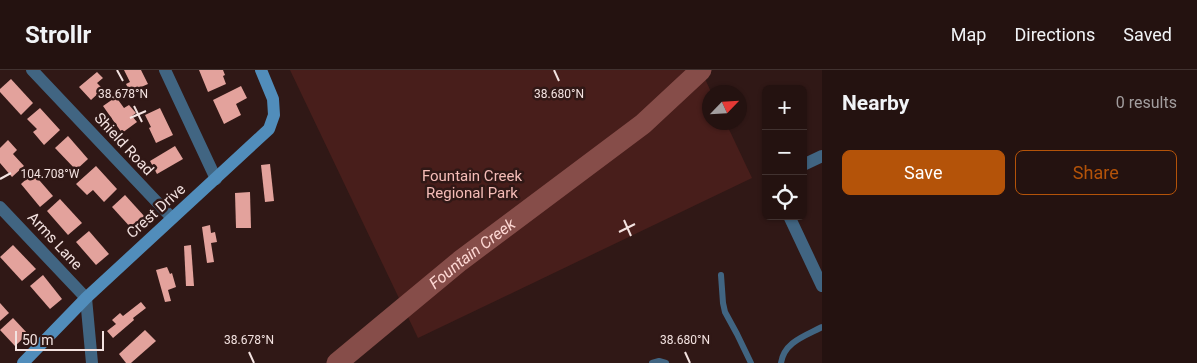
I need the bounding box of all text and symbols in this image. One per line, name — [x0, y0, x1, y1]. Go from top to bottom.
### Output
text: Strollr — [25, 21, 91, 49]
text: Map — [951, 24, 986, 45]
text: Directions — [1014, 24, 1095, 45]
text: Saved — [1123, 24, 1172, 45]
north arrow — [702, 85, 747, 130]
map controls — [762, 85, 807, 220]
button: + — [762, 85, 807, 130]
text: 38.678°N — [98, 87, 148, 101]
text: 38.680°N — [534, 87, 584, 101]
text: Nearby — [842, 91, 909, 115]
text: 0 results — [1116, 93, 1177, 112]
street label: Shield Road — [90, 109, 158, 179]
button: − — [762, 130, 807, 175]
button: Save — [842, 150, 1005, 195]
button: Share — [1015, 150, 1177, 195]
text: 104.708°W — [21, 167, 80, 181]
park label: Fountain Creek Regional Park — [422, 167, 522, 202]
button: locate — [762, 175, 807, 220]
street label: Crest Drive — [123, 180, 189, 242]
street label: Arms Lane — [24, 209, 86, 273]
water label: Fountain Creek — [425, 213, 520, 293]
scale bar — [15, 328, 104, 351]
text: 50 m — [22, 332, 54, 348]
text: 38.678°N — [224, 333, 274, 347]
text: 38.680°N — [660, 333, 710, 347]

